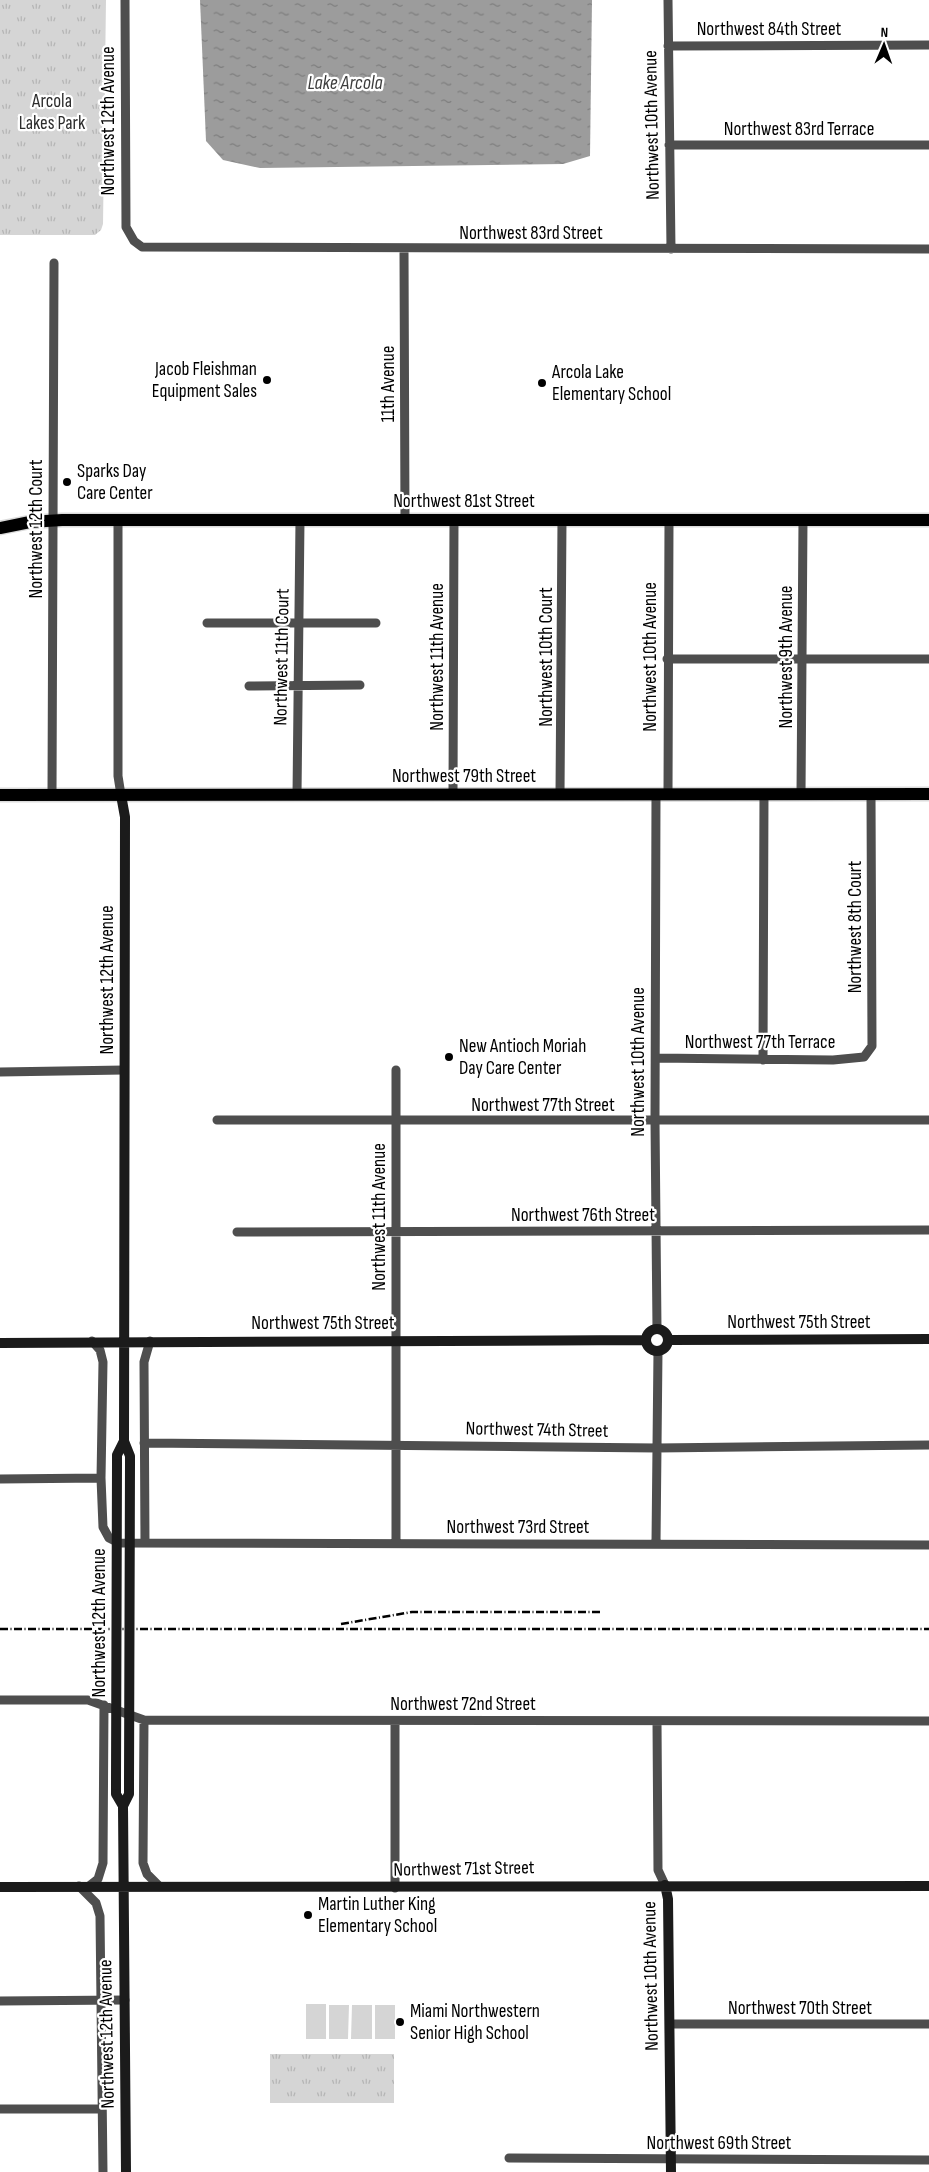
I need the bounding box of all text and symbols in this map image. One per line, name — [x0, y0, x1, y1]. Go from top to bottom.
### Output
street label: Northwest 84th Street — [697, 18, 842, 41]
north arrow — [859, 20, 909, 70]
text: N — [880, 24, 888, 41]
street label: Northwest 12th Avenue — [97, 46, 120, 196]
street label: Northwest 10th Avenue — [639, 50, 665, 200]
water label: Lake Arcola — [308, 71, 383, 95]
park label: Arcola Lakes Park — [19, 90, 86, 135]
street label: Northwest 83rd Terrace — [724, 118, 874, 141]
street label: Northwest 83rd Street — [459, 222, 603, 245]
street label: 11th Avenue — [377, 346, 400, 422]
place label: Jacob Fleishman Equipment Sales — [152, 358, 257, 403]
place label: Arcola Lake Elementary School — [551, 361, 671, 406]
marker: Jacob Fleishman Equipment Sales — [261, 374, 273, 386]
marker: Arcola Lake Elementary School — [536, 377, 548, 389]
street label: Northwest 12th Court — [25, 459, 48, 599]
place label: Sparks Day Care Center — [77, 460, 153, 505]
marker: Sparks Day Care Center — [61, 476, 73, 488]
street label: Northwest 81st Street — [393, 490, 535, 513]
street label: Northwest 10th Avenue — [639, 582, 662, 732]
street label: Northwest 11th Avenue — [426, 583, 449, 731]
street label: Northwest 9th Avenue — [775, 586, 798, 729]
street label: Northwest 10th Court — [535, 587, 558, 727]
street label: Northwest 11th Court — [269, 588, 295, 726]
street label: Northwest 79th Street — [392, 765, 536, 788]
street label: Northwest 8th Court — [844, 860, 867, 993]
street label: Northwest 12th Avenue — [96, 905, 119, 1055]
street label: Northwest 10th Avenue — [627, 987, 650, 1137]
street label: Northwest 77th Terrace — [685, 1031, 835, 1054]
place label: New Antioch Moriah Day Care Center — [459, 1035, 586, 1080]
marker: New Antioch Moriah Day Care Center — [443, 1051, 455, 1063]
street label: Northwest 77th Street — [471, 1094, 615, 1117]
street label: Northwest 11th Avenue — [368, 1143, 391, 1291]
street label: Northwest 76th Street — [511, 1204, 655, 1227]
street label: Northwest 75th Street — [727, 1311, 871, 1334]
street label: Northwest 75th Street — [251, 1312, 395, 1335]
street label: Northwest 74th Street — [465, 1417, 609, 1443]
street label: Northwest 73rd Street — [447, 1516, 590, 1539]
street label: Northwest 12th Avenue — [88, 1548, 111, 1698]
street label: Northwest 72nd Street — [390, 1693, 536, 1716]
street label: Northwest 71st Street — [393, 1856, 535, 1882]
place label: Martin Luther King Elementary School — [318, 1893, 437, 1938]
street label: Northwest 10th Avenue — [638, 1901, 664, 2051]
marker: Martin Luther King Elementary School — [302, 1909, 314, 1921]
street label: Northwest 12th Avenue — [94, 1959, 120, 2109]
street label: Northwest 70th Street — [728, 1997, 872, 2020]
place label: Miami Northwestern Senior High School — [410, 2000, 540, 2045]
marker: Miami Northwestern Senior High School — [394, 2016, 406, 2028]
street label: Northwest 69th Street — [647, 2132, 792, 2155]

